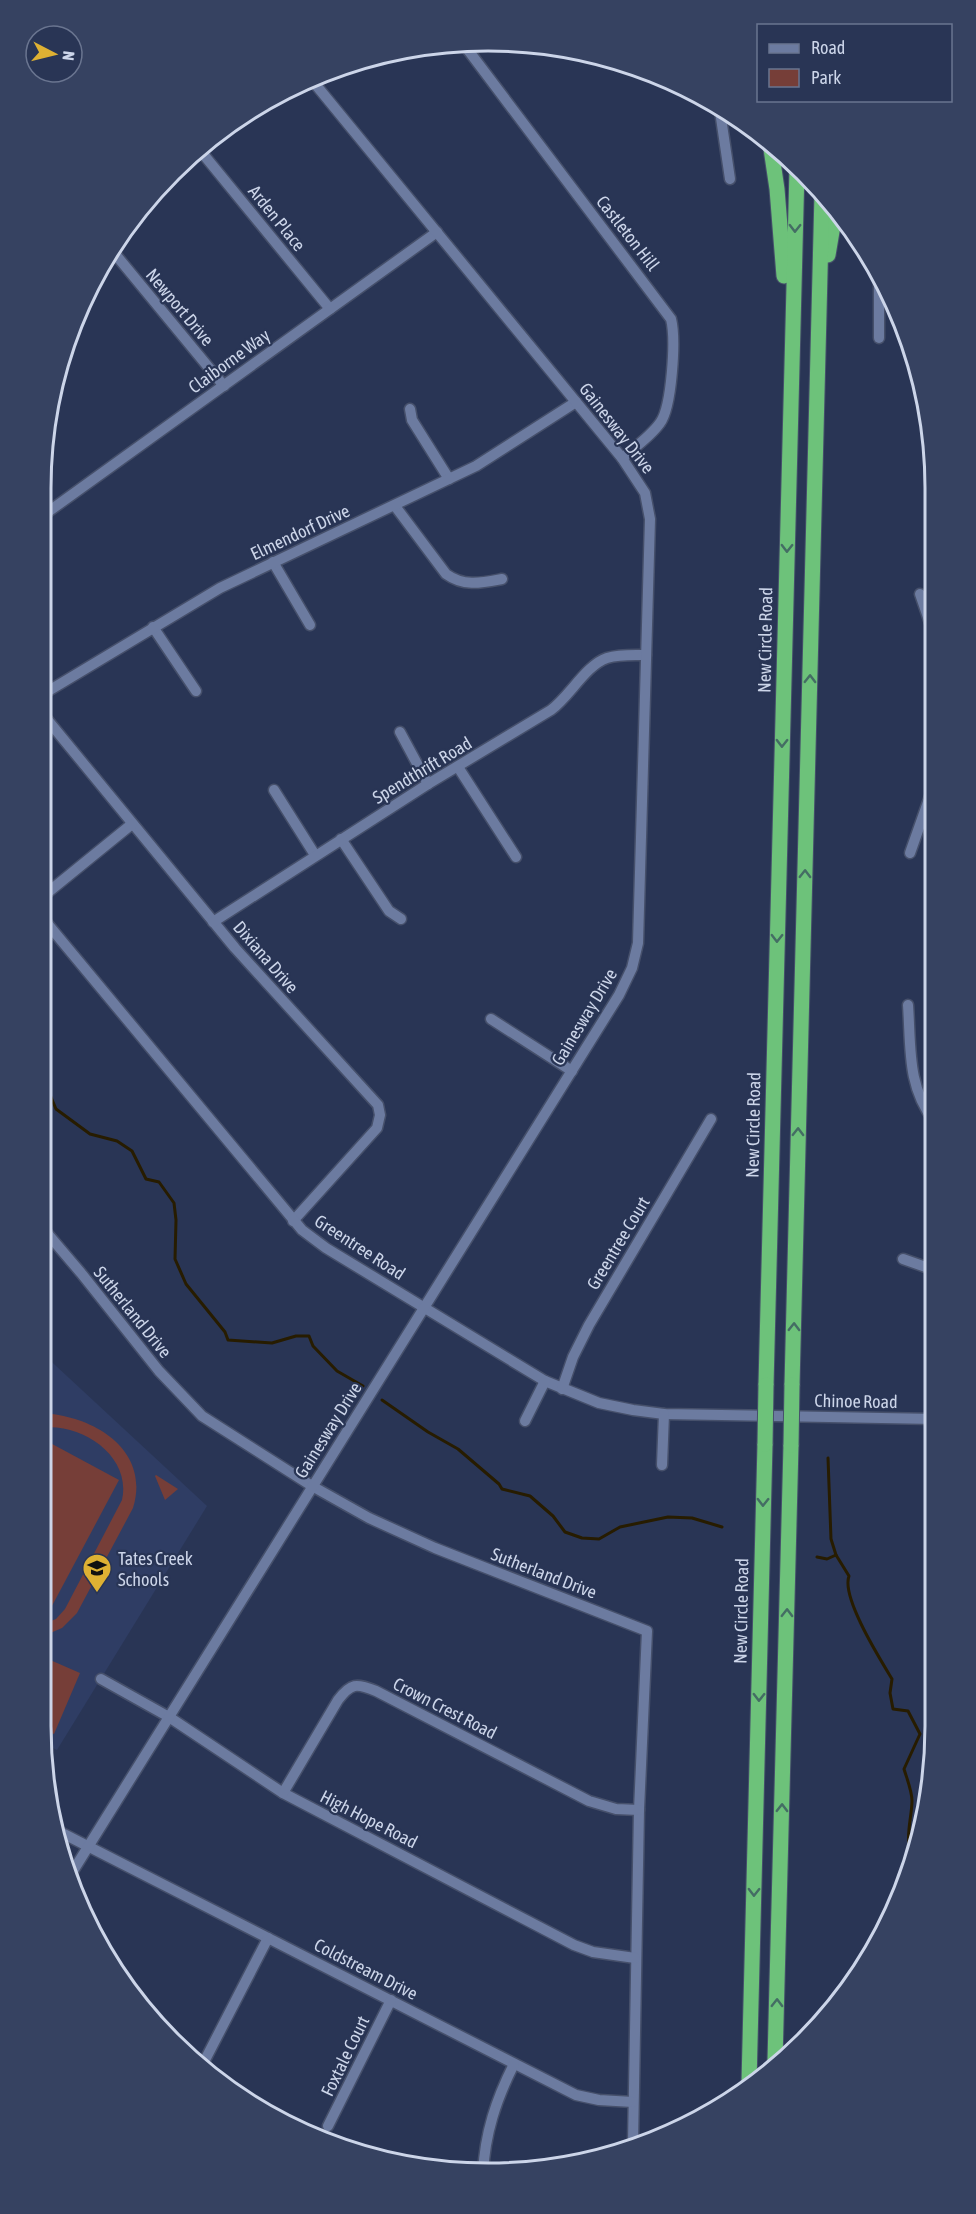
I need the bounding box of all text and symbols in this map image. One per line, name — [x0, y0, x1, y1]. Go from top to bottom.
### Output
north arrow — [24, 24, 84, 84]
legend — [757, 24, 952, 102]
text: Road — [811, 37, 845, 58]
text: N — [59, 50, 78, 62]
text: Park — [811, 67, 841, 88]
street label: Arden Place — [244, 181, 310, 255]
street label: Castleton Hill — [592, 191, 664, 275]
one-way arrow — [789, 223, 801, 232]
street label: Newport Drive — [142, 264, 218, 350]
street label: Claiborne Way — [184, 324, 274, 398]
street label: Gainesway Drive — [575, 379, 659, 477]
street label: Elmendorf Drive — [247, 500, 353, 564]
one-way arrow — [781, 544, 793, 553]
street label: New Circle Road — [754, 587, 776, 693]
one-way arrow — [803, 674, 816, 683]
street label: Spendthrift Road — [369, 732, 475, 808]
one-way arrow — [776, 739, 789, 748]
one-way arrow — [798, 869, 811, 878]
street label: Dixiana Drive — [229, 917, 303, 997]
one-way arrow — [771, 934, 784, 943]
street label: Gainesway Drive — [547, 965, 621, 1069]
street label: New Circle Road — [742, 1072, 764, 1178]
one-way arrow — [792, 1127, 804, 1136]
street label: Greentree Court — [582, 1193, 654, 1293]
street label: Greentree Road — [311, 1210, 409, 1284]
street label: Sutherland Drive — [90, 1262, 176, 1362]
one-way arrow — [787, 1322, 800, 1331]
street label: Gainesway Drive — [290, 1378, 366, 1482]
street label: Chinoe Road — [814, 1390, 898, 1412]
one-way arrow — [757, 1498, 770, 1507]
street label: Sutherland Drive — [488, 1543, 600, 1603]
place label: Tates Creek Schools — [118, 1548, 193, 1590]
school or university icon: Tates Creek Schools — [81, 1552, 113, 1594]
street label: New Circle Road — [730, 1558, 752, 1664]
one-way arrow — [780, 1608, 793, 1617]
street label: Crown Crest Road — [390, 1673, 500, 1743]
one-way arrow — [752, 1693, 765, 1702]
street label: High Hope Road — [317, 1786, 421, 1852]
one-way arrow — [775, 1803, 788, 1812]
one-way arrow — [748, 1888, 760, 1897]
street label: Coldstream Drive — [311, 1934, 421, 2004]
one-way arrow — [771, 1998, 783, 2007]
street label: Foxtale Court — [317, 2012, 373, 2100]

